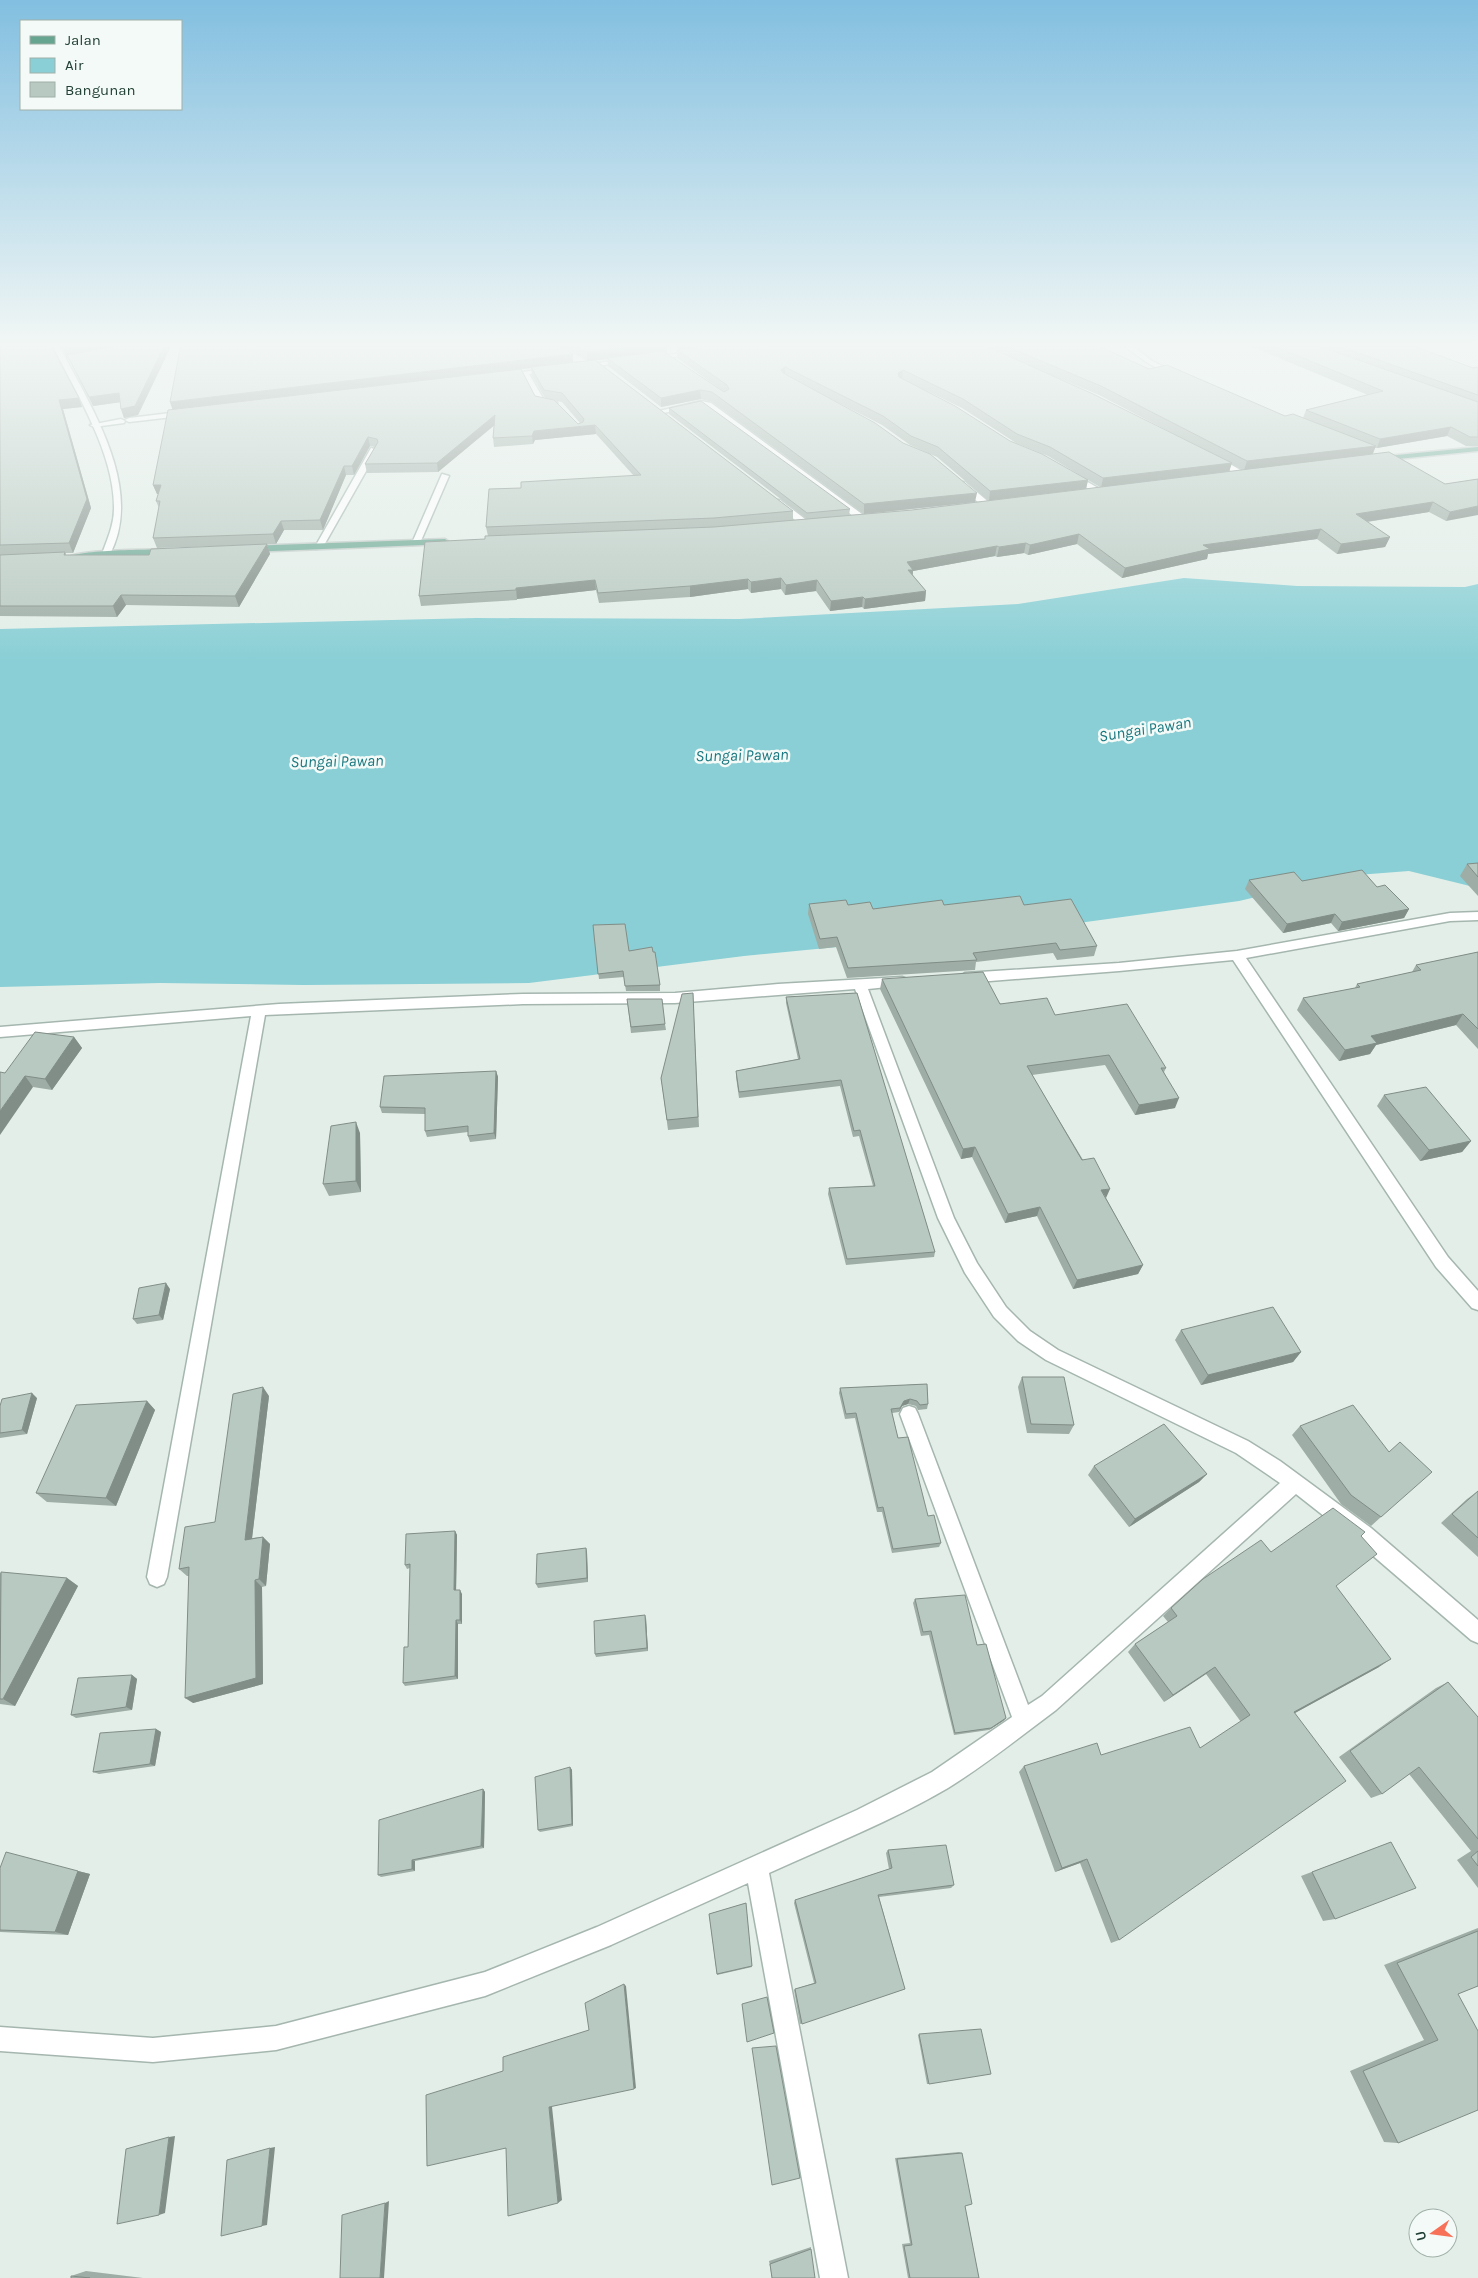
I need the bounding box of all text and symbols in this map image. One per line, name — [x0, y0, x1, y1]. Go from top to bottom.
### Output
legend — [20, 20, 182, 110]
text: Jalan — [65, 31, 101, 49]
text: Air — [65, 56, 84, 74]
text: Bangunan — [65, 81, 136, 99]
water label: Sungai Pawan — [1097, 712, 1193, 746]
water label: Sungai Pawan — [695, 745, 789, 765]
water label: Sungai Pawan — [290, 751, 384, 771]
north arrow — [1408, 2208, 1458, 2258]
text: U — [1411, 2229, 1430, 2243]

